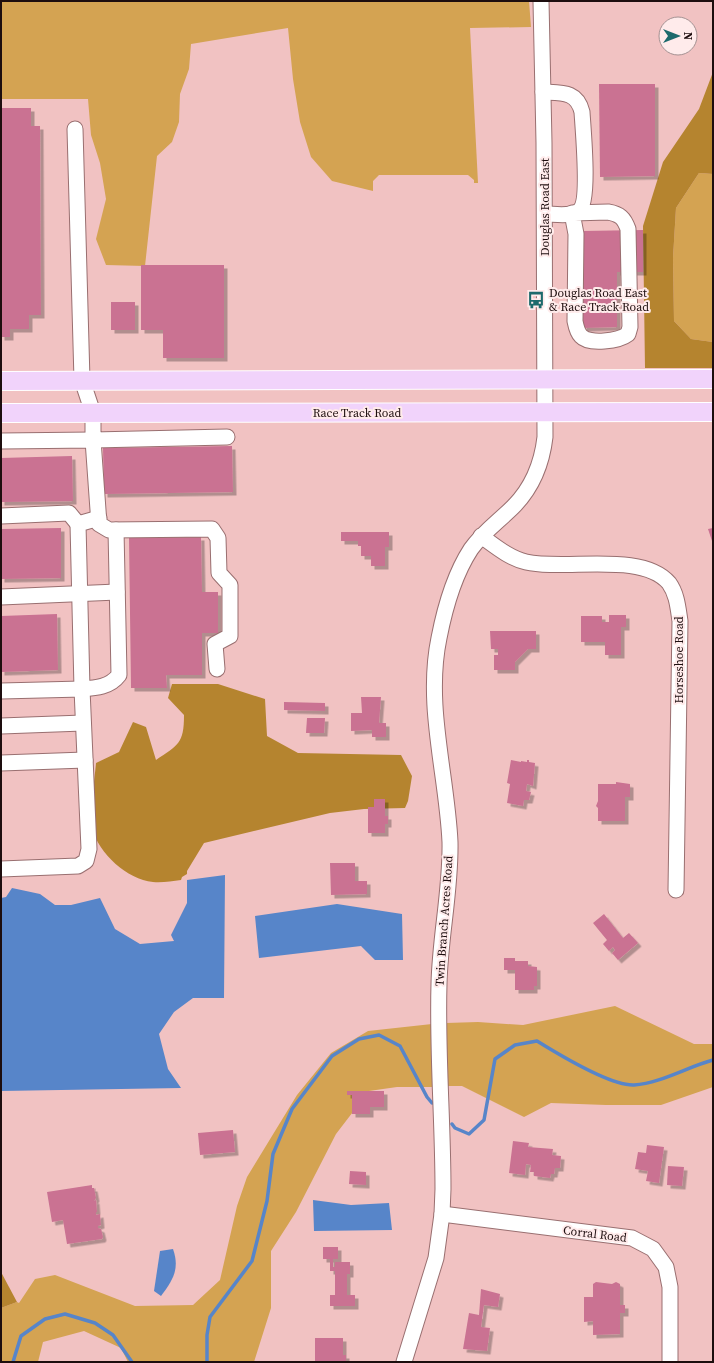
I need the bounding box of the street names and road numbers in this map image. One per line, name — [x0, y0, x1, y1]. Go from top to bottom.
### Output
street label: Douglas Road East — [537, 158, 553, 256]
street label: Race Track Road — [313, 405, 402, 421]
street label: Horseshoe Road — [671, 616, 687, 704]
street label: Twin Branch Acres Road — [431, 855, 457, 987]
street label: Corral Road — [562, 1222, 628, 1246]

